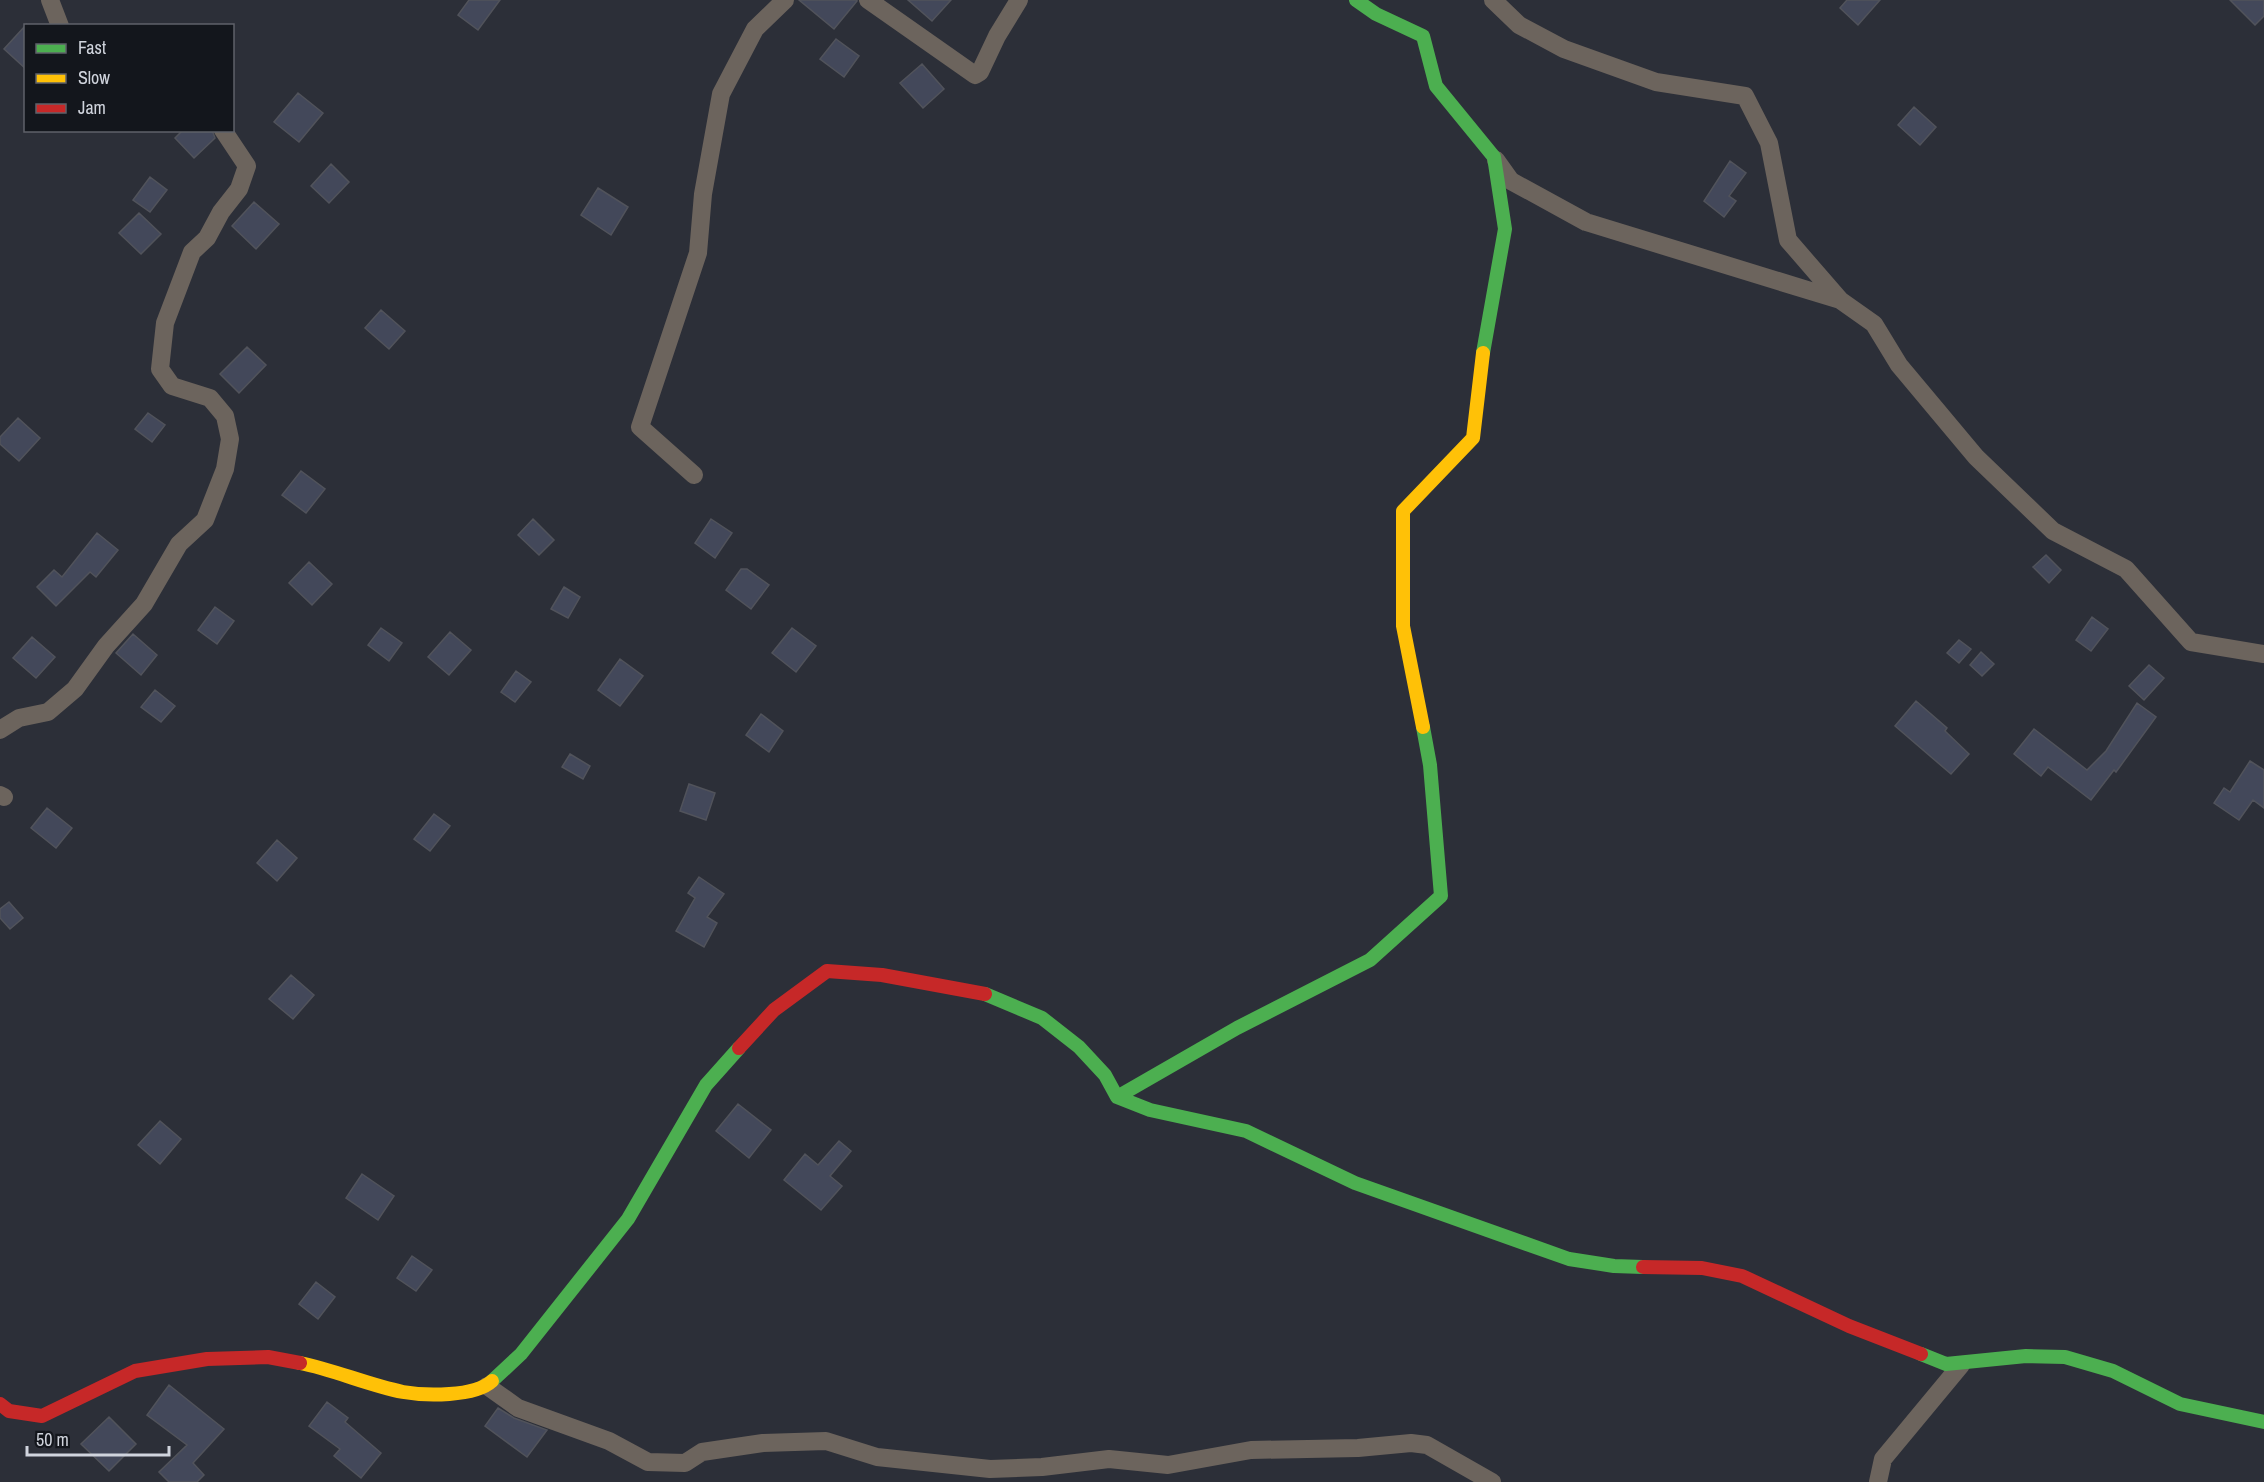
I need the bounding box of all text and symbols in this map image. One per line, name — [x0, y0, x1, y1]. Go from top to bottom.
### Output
legend — [24, 24, 234, 132]
text: Fast — [78, 35, 106, 60]
text: Slow — [78, 65, 110, 90]
text: Jam — [78, 95, 106, 120]
scale bar — [27, 1419, 170, 1457]
text: 50 m — [36, 1427, 69, 1452]

